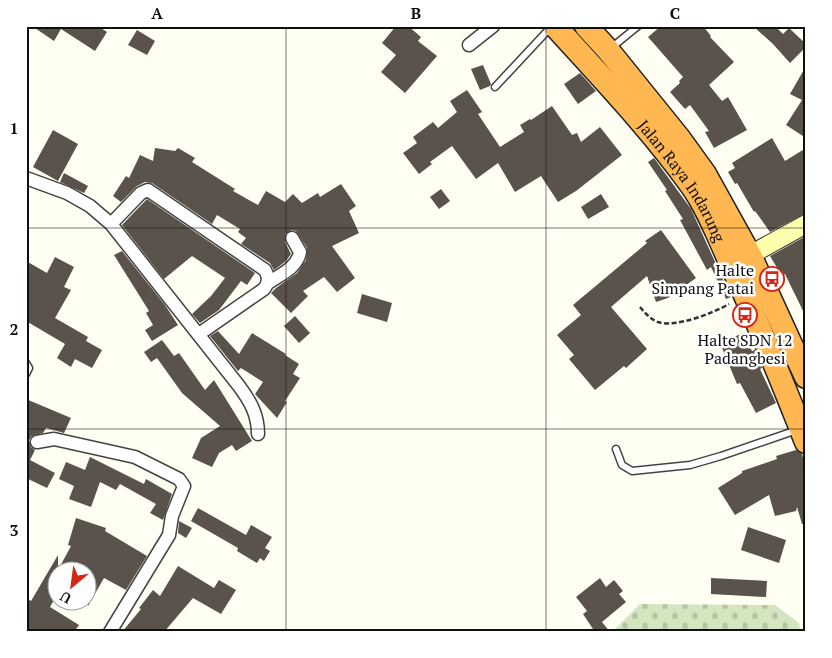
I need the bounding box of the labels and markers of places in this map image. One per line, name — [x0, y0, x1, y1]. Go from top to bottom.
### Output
place label: Halte Simpang Patai — [651, 259, 754, 299]
bus stop icon: Halte Simpang Patai — [759, 266, 785, 292]
bus stop icon: Halte SDN 12 Padangbesi — [732, 302, 758, 328]
place label: Halte SDN 12 Padangbesi — [698, 329, 792, 369]

